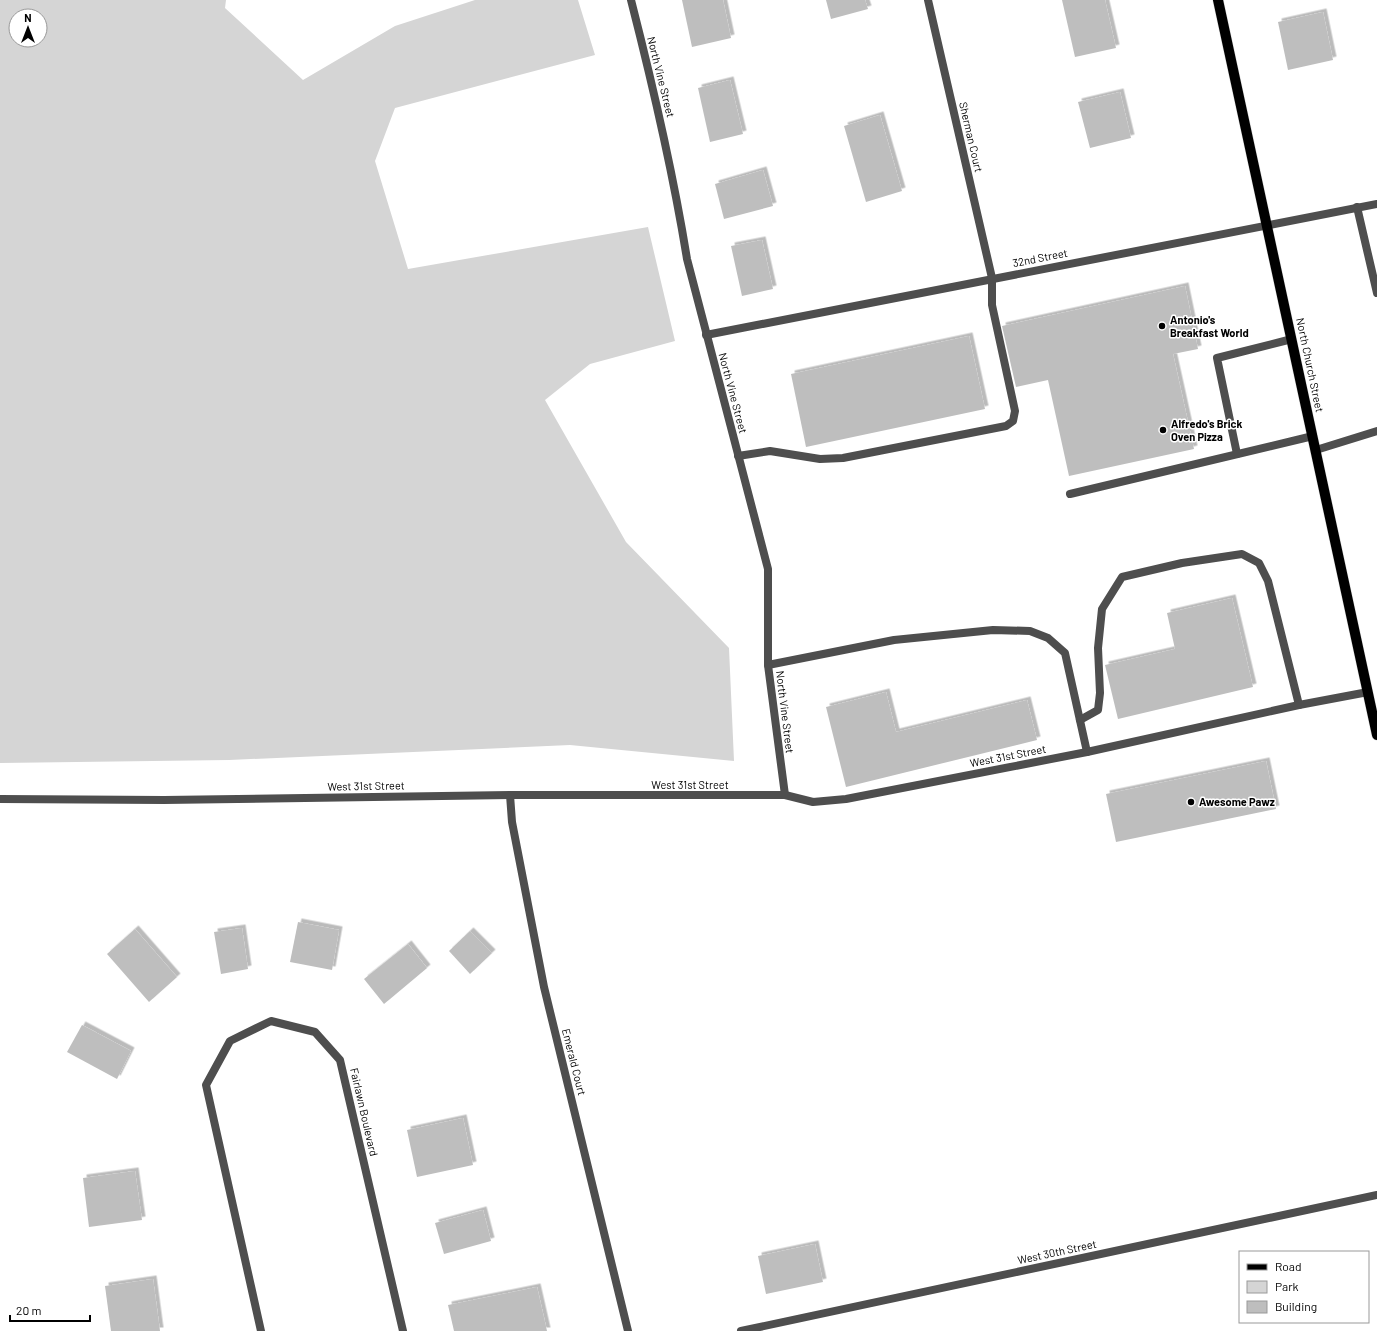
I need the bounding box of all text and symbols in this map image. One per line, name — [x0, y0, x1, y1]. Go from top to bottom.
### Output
north arrow — [8, 8, 48, 48]
text: N — [24, 11, 32, 24]
street label: North Vine Street — [645, 35, 678, 119]
street label: Sherman Court — [957, 100, 986, 173]
street label: 32nd Street — [1011, 246, 1068, 269]
place label: Antonio's Breakfast World — [1170, 313, 1249, 339]
street label: North Church Street — [1294, 317, 1327, 413]
marker: Antonio's Breakfast World — [1157, 321, 1167, 331]
street label: North Vine Street — [716, 351, 750, 435]
place label: Alfredo's Brick Oven Pizza — [1171, 417, 1242, 443]
marker: Alfredo's Brick Oven Pizza — [1158, 425, 1168, 435]
street label: North Vine Street — [774, 670, 797, 754]
street label: West 31st Street — [969, 742, 1047, 769]
street label: West 31st Street — [327, 778, 405, 793]
street label: West 31st Street — [651, 778, 729, 791]
place label: Awesome Pawz — [1199, 795, 1275, 808]
marker: Awesome Pawz — [1186, 797, 1196, 807]
street label: Emerald Court — [560, 1027, 589, 1097]
street label: Fairlawn Boulevard — [348, 1066, 381, 1157]
street label: West 30th Street — [1016, 1237, 1098, 1266]
legend — [1239, 1251, 1369, 1323]
text: Road — [1275, 1259, 1302, 1273]
text: Park — [1275, 1279, 1299, 1293]
scale bar — [10, 1297, 90, 1323]
text: Building — [1275, 1299, 1317, 1313]
text: 20 m — [16, 1303, 42, 1317]

